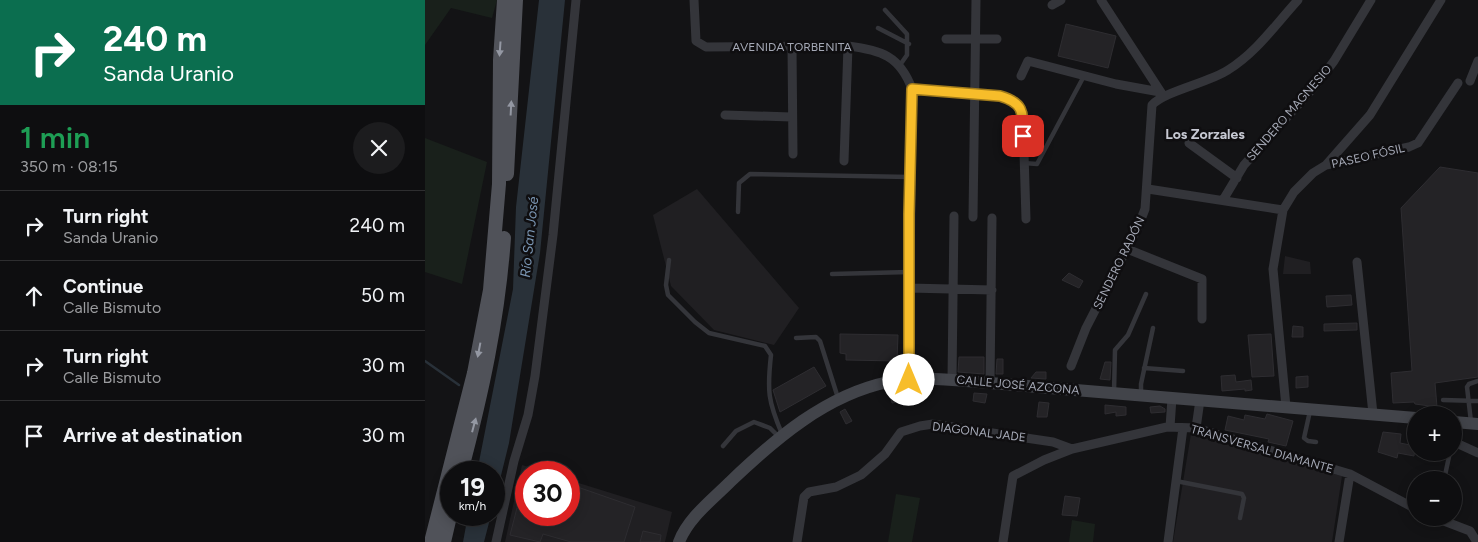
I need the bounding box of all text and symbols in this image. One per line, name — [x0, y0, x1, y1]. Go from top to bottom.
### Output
text: 240 m — [103, 18, 207, 60]
icon: right — [20, 20, 85, 85]
street label: AVENIDA TORBENITA — [732, 40, 852, 54]
one-way arrow — [496, 41, 504, 57]
text: Sanda Uranio — [103, 60, 234, 87]
street label: SENDERO MAGNESIO — [1244, 62, 1334, 164]
one-way arrow — [507, 100, 515, 116]
pin — [1002, 115, 1044, 157]
text: 1 min — [20, 119, 90, 156]
button: close — [353, 122, 405, 174]
icon: arrive — [1009, 122, 1037, 150]
district label: Los Zorzales — [1165, 126, 1245, 143]
street label: PASEO FÓSIL — [1330, 141, 1407, 171]
text: 350 m · 08:15 — [20, 157, 118, 176]
water label: Río San José — [517, 195, 542, 278]
text: Turn right — [63, 205, 149, 228]
icon: right — [20, 212, 48, 240]
text: 240 m — [350, 214, 405, 237]
street label: SENDERO RADÓN — [1090, 214, 1148, 312]
text: Sanda Uranio — [63, 228, 158, 247]
text: Continue — [63, 275, 143, 298]
icon: ahead — [20, 282, 48, 310]
text: 50 m — [361, 284, 405, 307]
text: Calle Bismuto — [63, 298, 161, 317]
one-way arrow — [474, 342, 482, 358]
text: Turn right — [63, 345, 149, 368]
icon: right — [20, 352, 48, 380]
position arrow — [882, 353, 934, 405]
text: 30 m — [362, 354, 405, 377]
text: Calle Bismuto — [63, 368, 161, 387]
street label: CALLE JOSÉ AZCONA — [956, 373, 1080, 397]
map controls — [1407, 406, 1462, 526]
button: + — [1407, 406, 1462, 461]
one-way arrow — [470, 418, 478, 433]
street label: DIAGONAL JADE — [931, 419, 1027, 445]
icon: arrive — [20, 422, 48, 450]
street label: TRANSVERSAL DIAMANTE — [1189, 422, 1335, 476]
text: Arrive at destination — [63, 424, 242, 447]
text: 30 m — [362, 424, 405, 447]
speed limit sign: 30 — [515, 461, 580, 526]
button: − — [1407, 471, 1462, 526]
text: 19 — [460, 472, 485, 502]
text: km/h — [459, 499, 486, 513]

